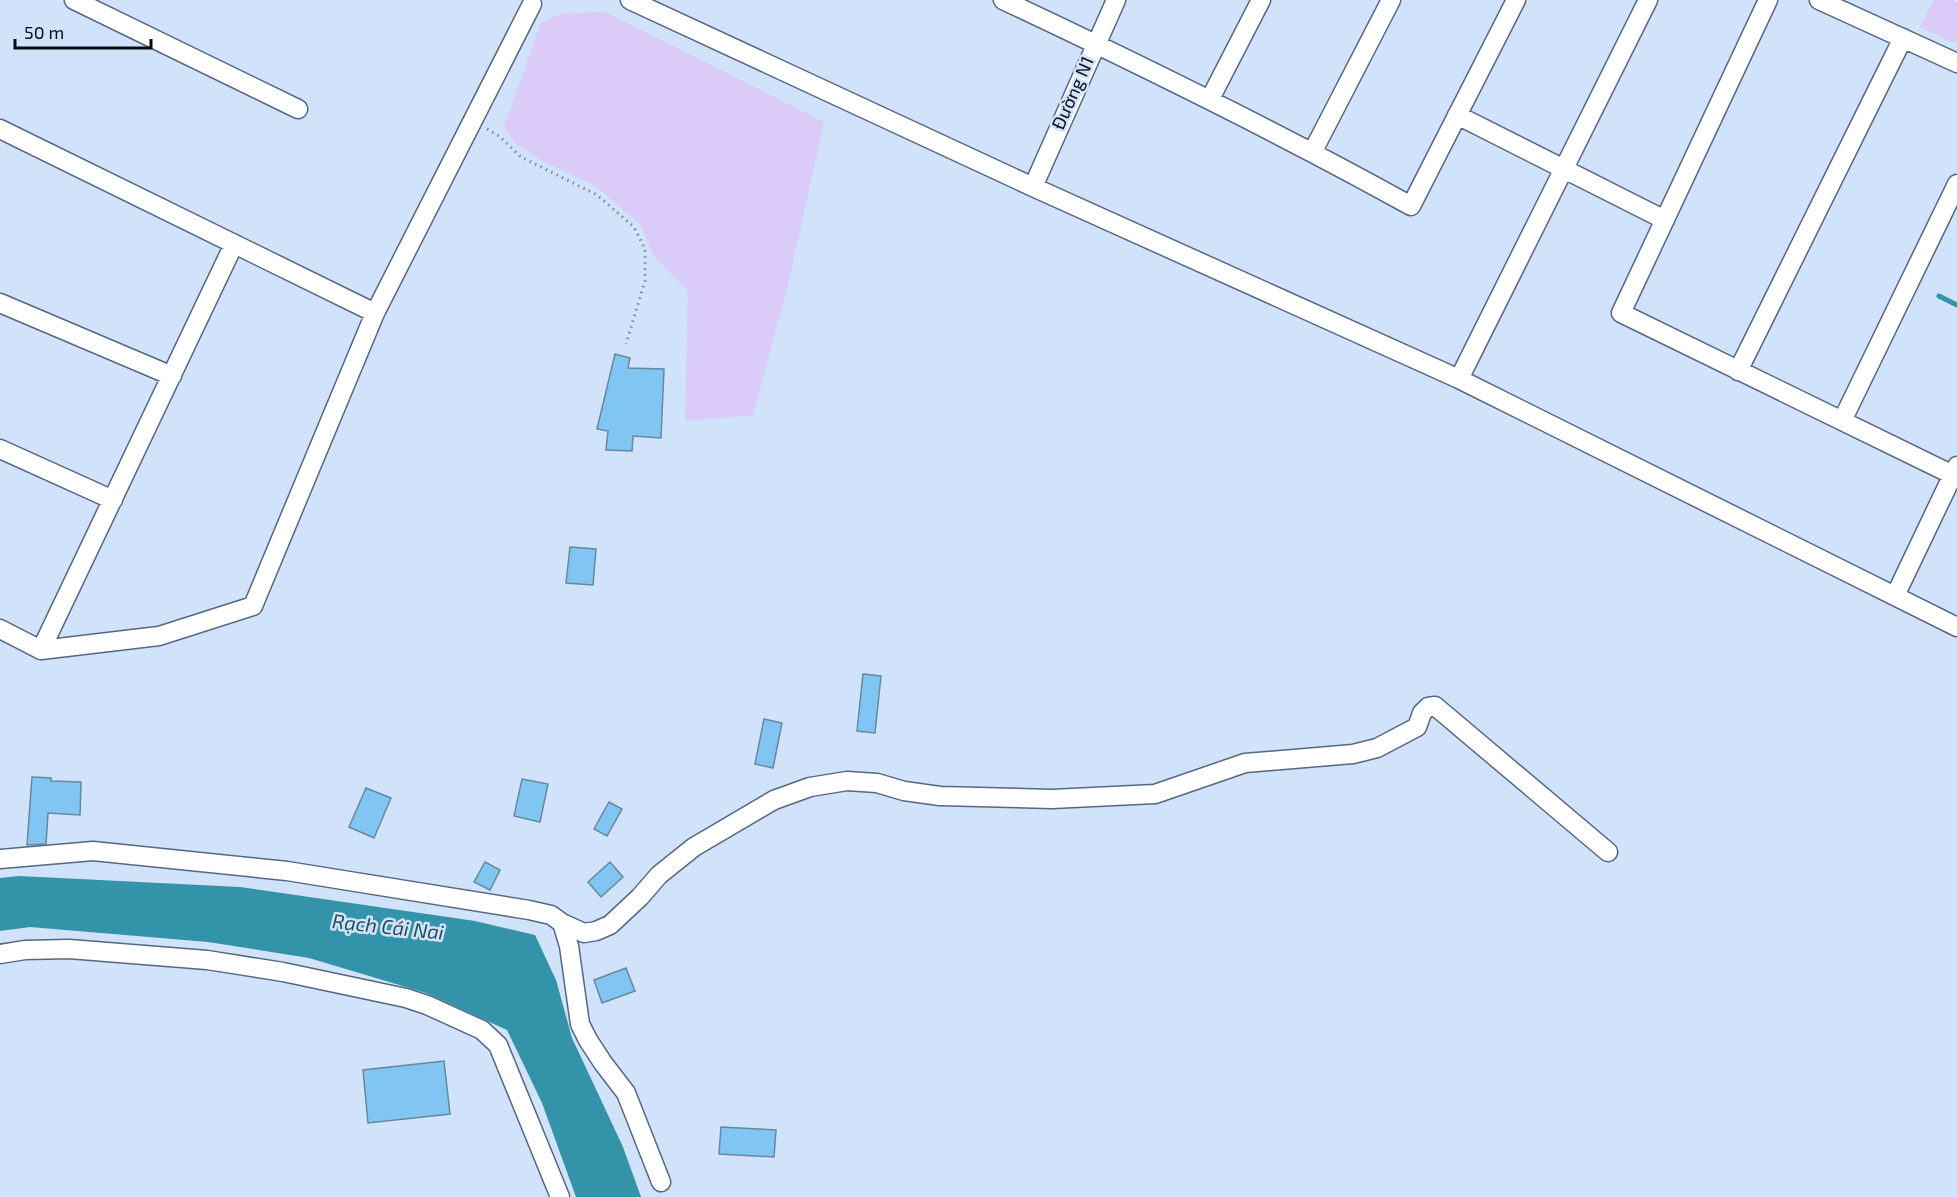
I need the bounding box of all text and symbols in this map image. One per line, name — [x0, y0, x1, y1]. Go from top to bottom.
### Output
scale bar — [15, 12, 152, 50]
text: 50 m — [24, 21, 64, 43]
street label: Đường N1 — [1046, 53, 1098, 133]
water label: Rạch Cái Nai — [331, 908, 445, 944]

